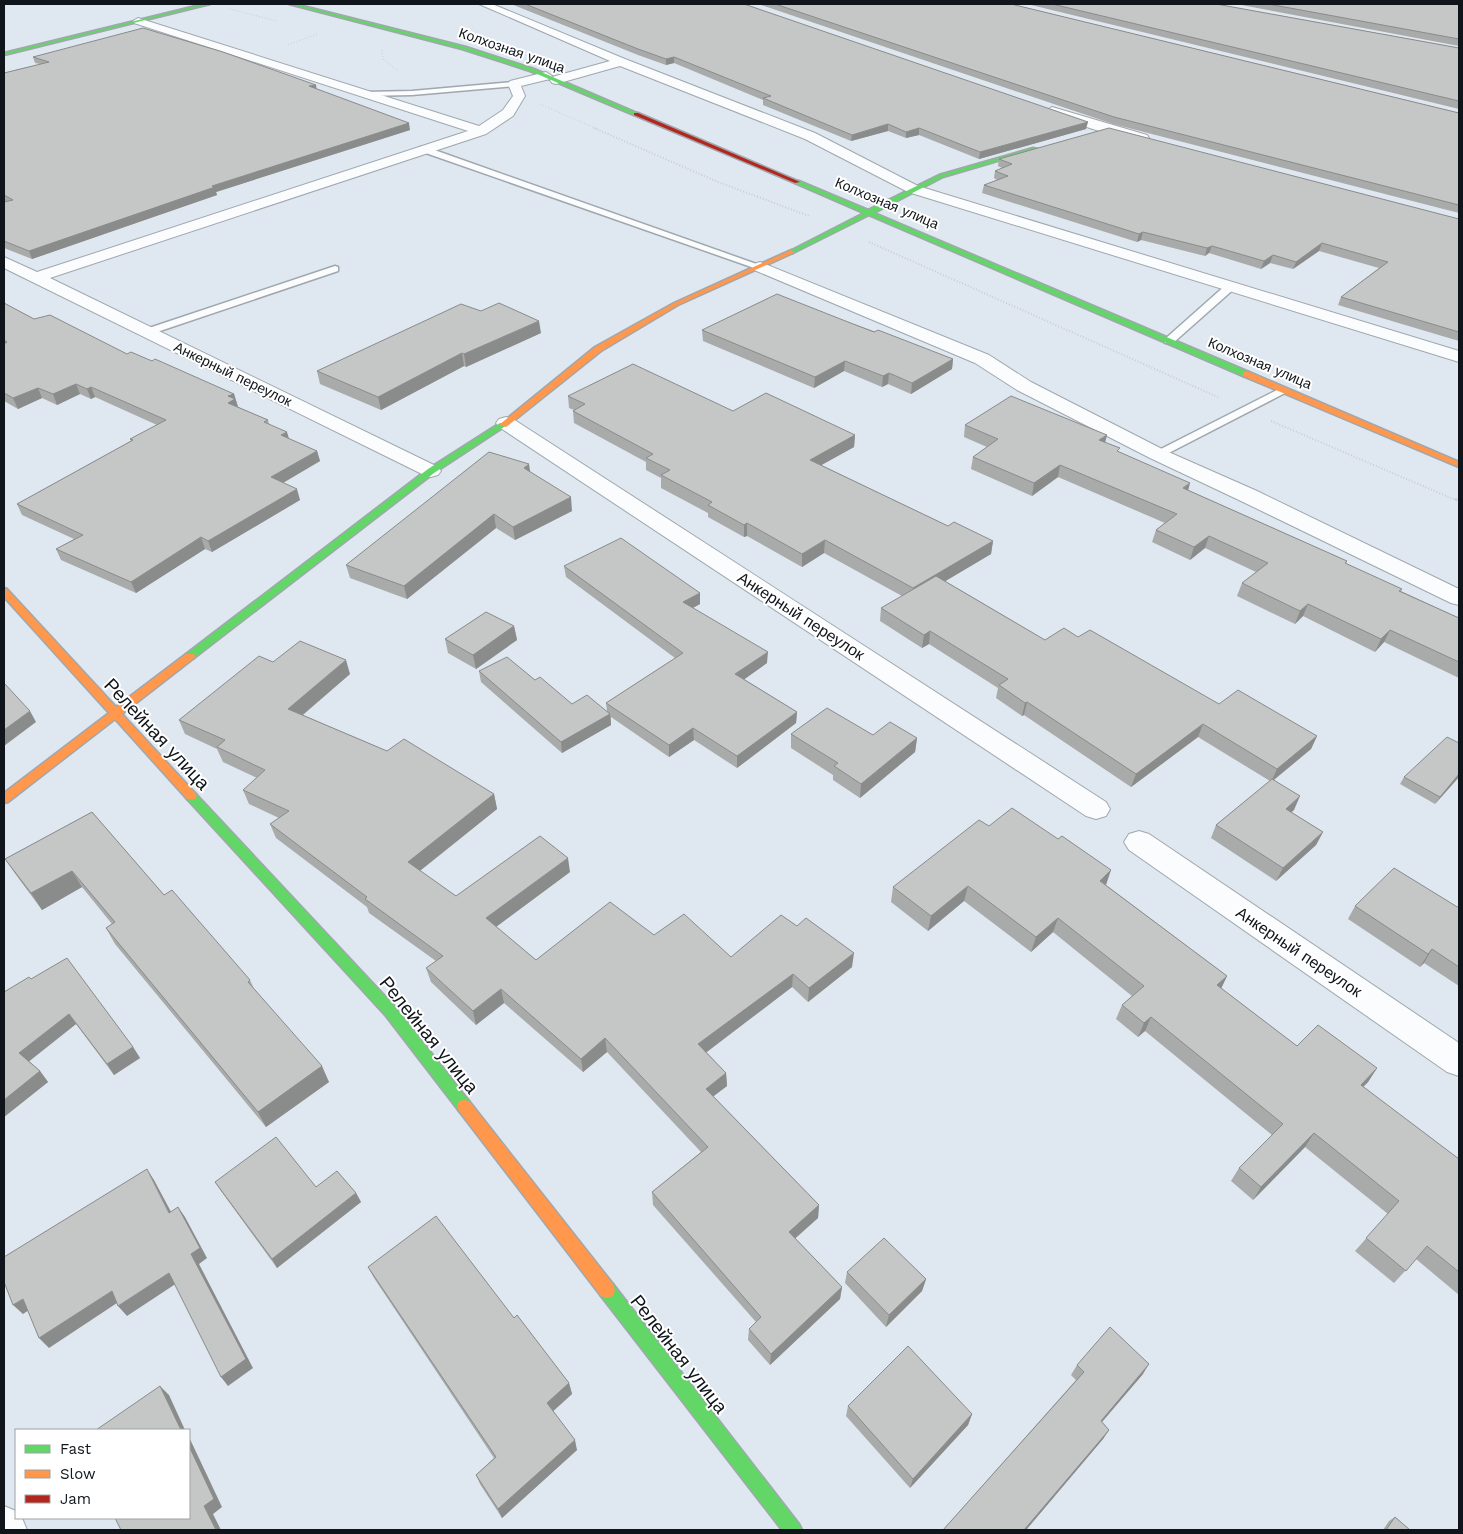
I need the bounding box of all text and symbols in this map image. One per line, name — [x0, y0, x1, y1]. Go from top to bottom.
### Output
street label: Колхозная улица — [457, 24, 567, 76]
street label: Колхозная улица — [833, 174, 941, 232]
street label: Колхозная улица — [1206, 334, 1314, 392]
street label: Анкерный переулок — [172, 339, 295, 410]
street label: Анкерный переулок — [734, 568, 869, 665]
street label: Релейная улица — [99, 673, 215, 795]
street label: Анкерный переулок — [1233, 903, 1366, 1002]
street label: Релейная улица — [375, 972, 484, 1099]
street label: Релейная улица — [626, 1290, 733, 1418]
legend — [15, 1429, 190, 1519]
text: Fast — [60, 1440, 92, 1458]
text: Slow — [60, 1465, 96, 1483]
text: Jam — [60, 1490, 91, 1508]

